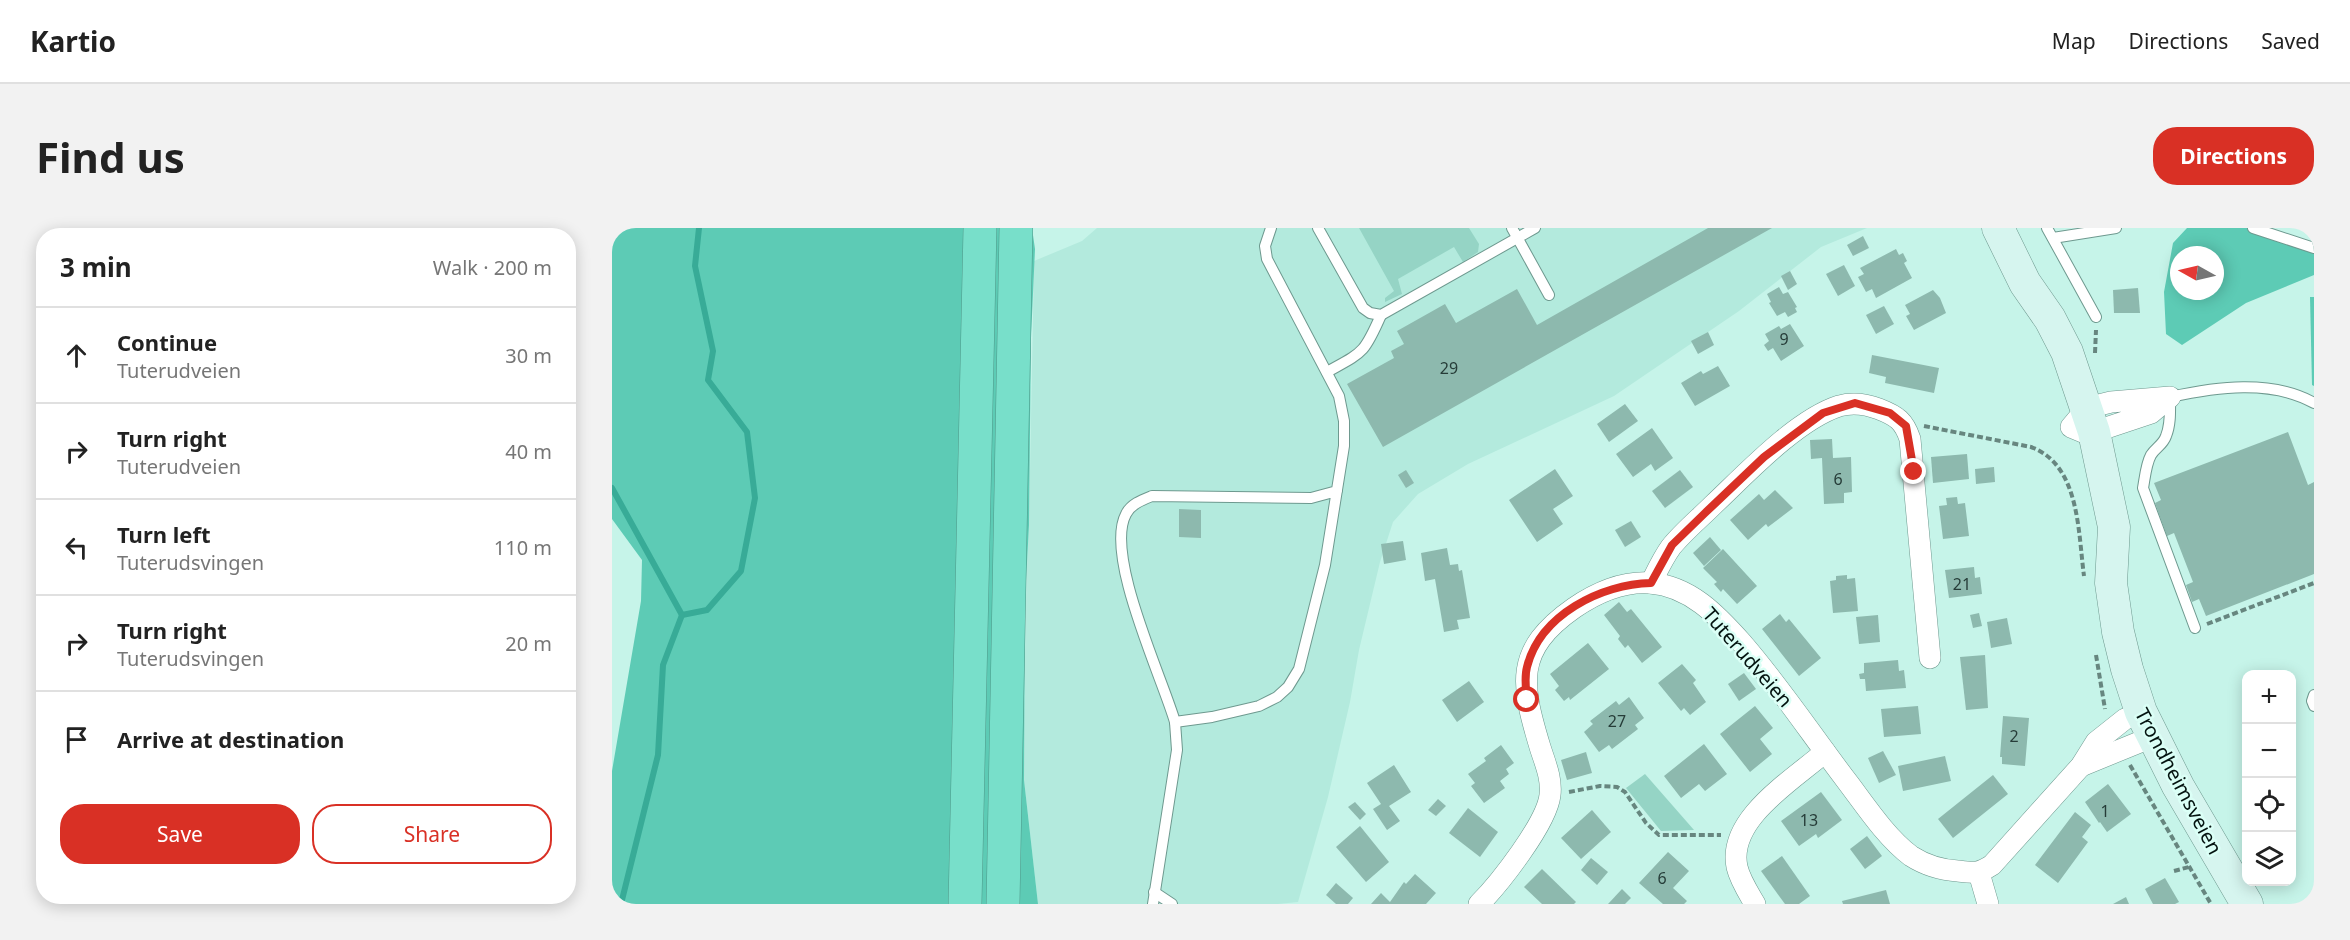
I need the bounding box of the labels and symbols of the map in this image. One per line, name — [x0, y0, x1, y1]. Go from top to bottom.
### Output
north arrow — [2170, 246, 2224, 300]
house number: 9 — [1779, 328, 1789, 350]
house number: 29 — [1440, 357, 1458, 379]
route end — [1900, 458, 1926, 484]
house number: 6 — [1833, 468, 1843, 490]
house number: 21 — [1953, 573, 1971, 595]
street label: Tuterudveien — [1697, 601, 1799, 713]
route start — [1513, 686, 1539, 712]
street label: Trondheimsveien — [2129, 703, 2229, 859]
house number: 27 — [1608, 710, 1626, 732]
house number: 2 — [2009, 725, 2019, 747]
house number: 1 — [2100, 800, 2110, 822]
house number: 13 — [1800, 809, 1818, 831]
house number: 6 — [1657, 867, 1667, 889]

